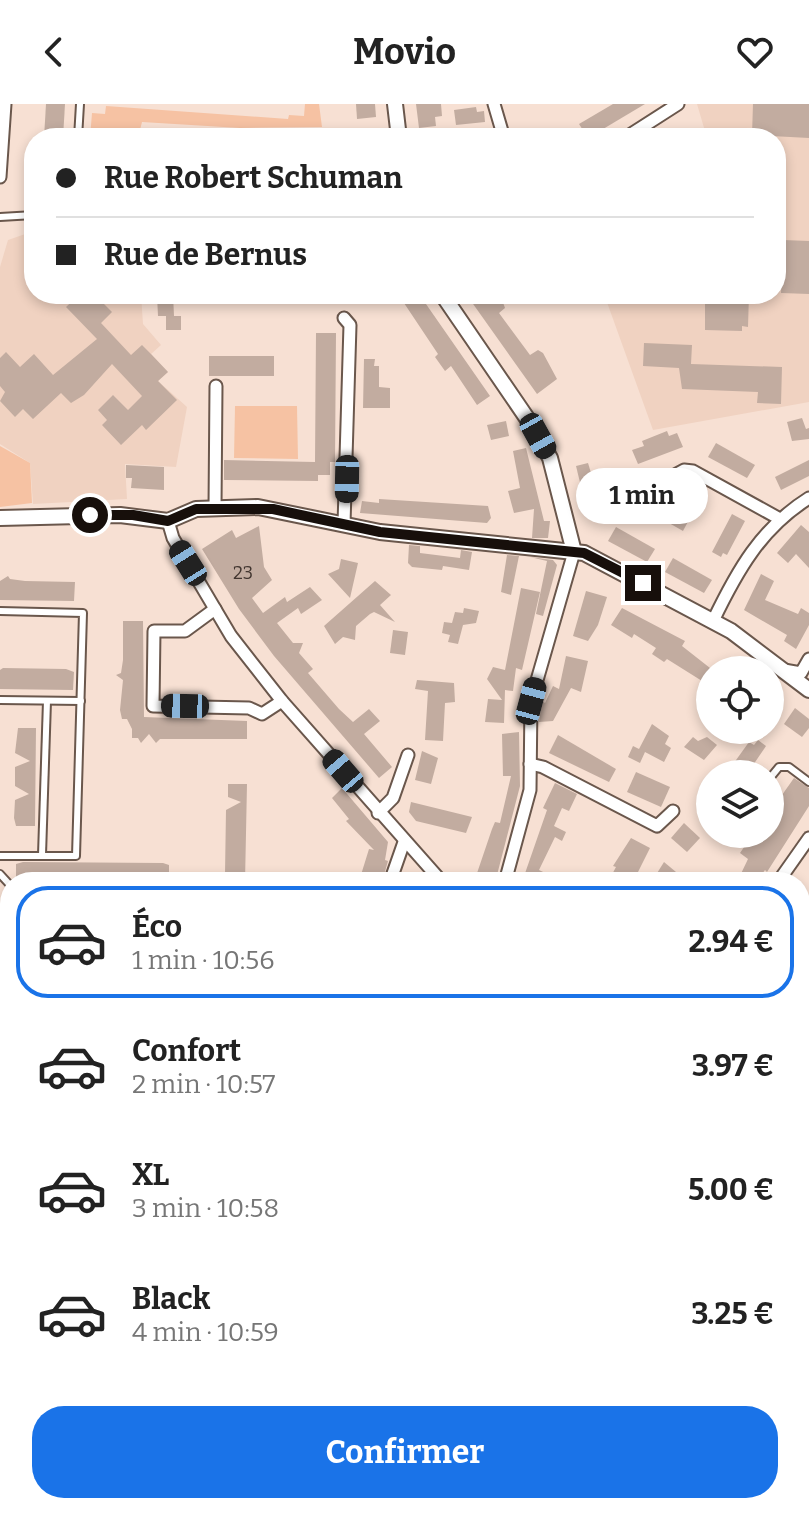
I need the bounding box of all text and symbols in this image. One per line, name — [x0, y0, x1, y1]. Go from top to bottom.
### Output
icon: back — [32, 30, 76, 74]
text: Movio — [353, 30, 456, 74]
icon: heart — [733, 30, 777, 74]
text: Rue Robert Schuman — [104, 160, 403, 196]
text: Rue de Bernus — [104, 237, 307, 273]
car — [516, 409, 560, 463]
car — [335, 455, 359, 503]
callout: 1 min — [577, 467, 709, 523]
text: 1 min — [609, 480, 675, 511]
route start — [72, 497, 108, 533]
car — [165, 536, 211, 590]
house number: 23 — [233, 562, 253, 584]
route end — [625, 565, 661, 601]
map controls — [696, 656, 784, 848]
button: locate — [696, 656, 784, 744]
car — [513, 675, 549, 727]
car — [161, 694, 209, 718]
car — [318, 745, 368, 797]
button: layers — [696, 760, 784, 848]
icon: car — [36, 906, 108, 978]
text: Éco — [132, 909, 182, 945]
text: 2.94 € — [688, 924, 774, 960]
text: 1 min · 10:56 — [132, 945, 275, 976]
icon: car — [36, 1030, 108, 1102]
text: Confort — [132, 1033, 241, 1069]
text: 3.97 € — [692, 1048, 774, 1084]
text: 2 min · 10:57 — [132, 1069, 275, 1100]
icon: car — [36, 1154, 108, 1226]
text: XL — [132, 1157, 169, 1193]
text: 5.00 € — [688, 1172, 774, 1208]
text: 3 min · 10:58 — [132, 1193, 279, 1224]
icon: car — [36, 1278, 108, 1350]
text: Black — [132, 1281, 210, 1317]
text: 3.25 € — [691, 1296, 774, 1332]
text: 4 min · 10:59 — [132, 1317, 279, 1348]
button: Confirmer — [32, 1406, 778, 1498]

